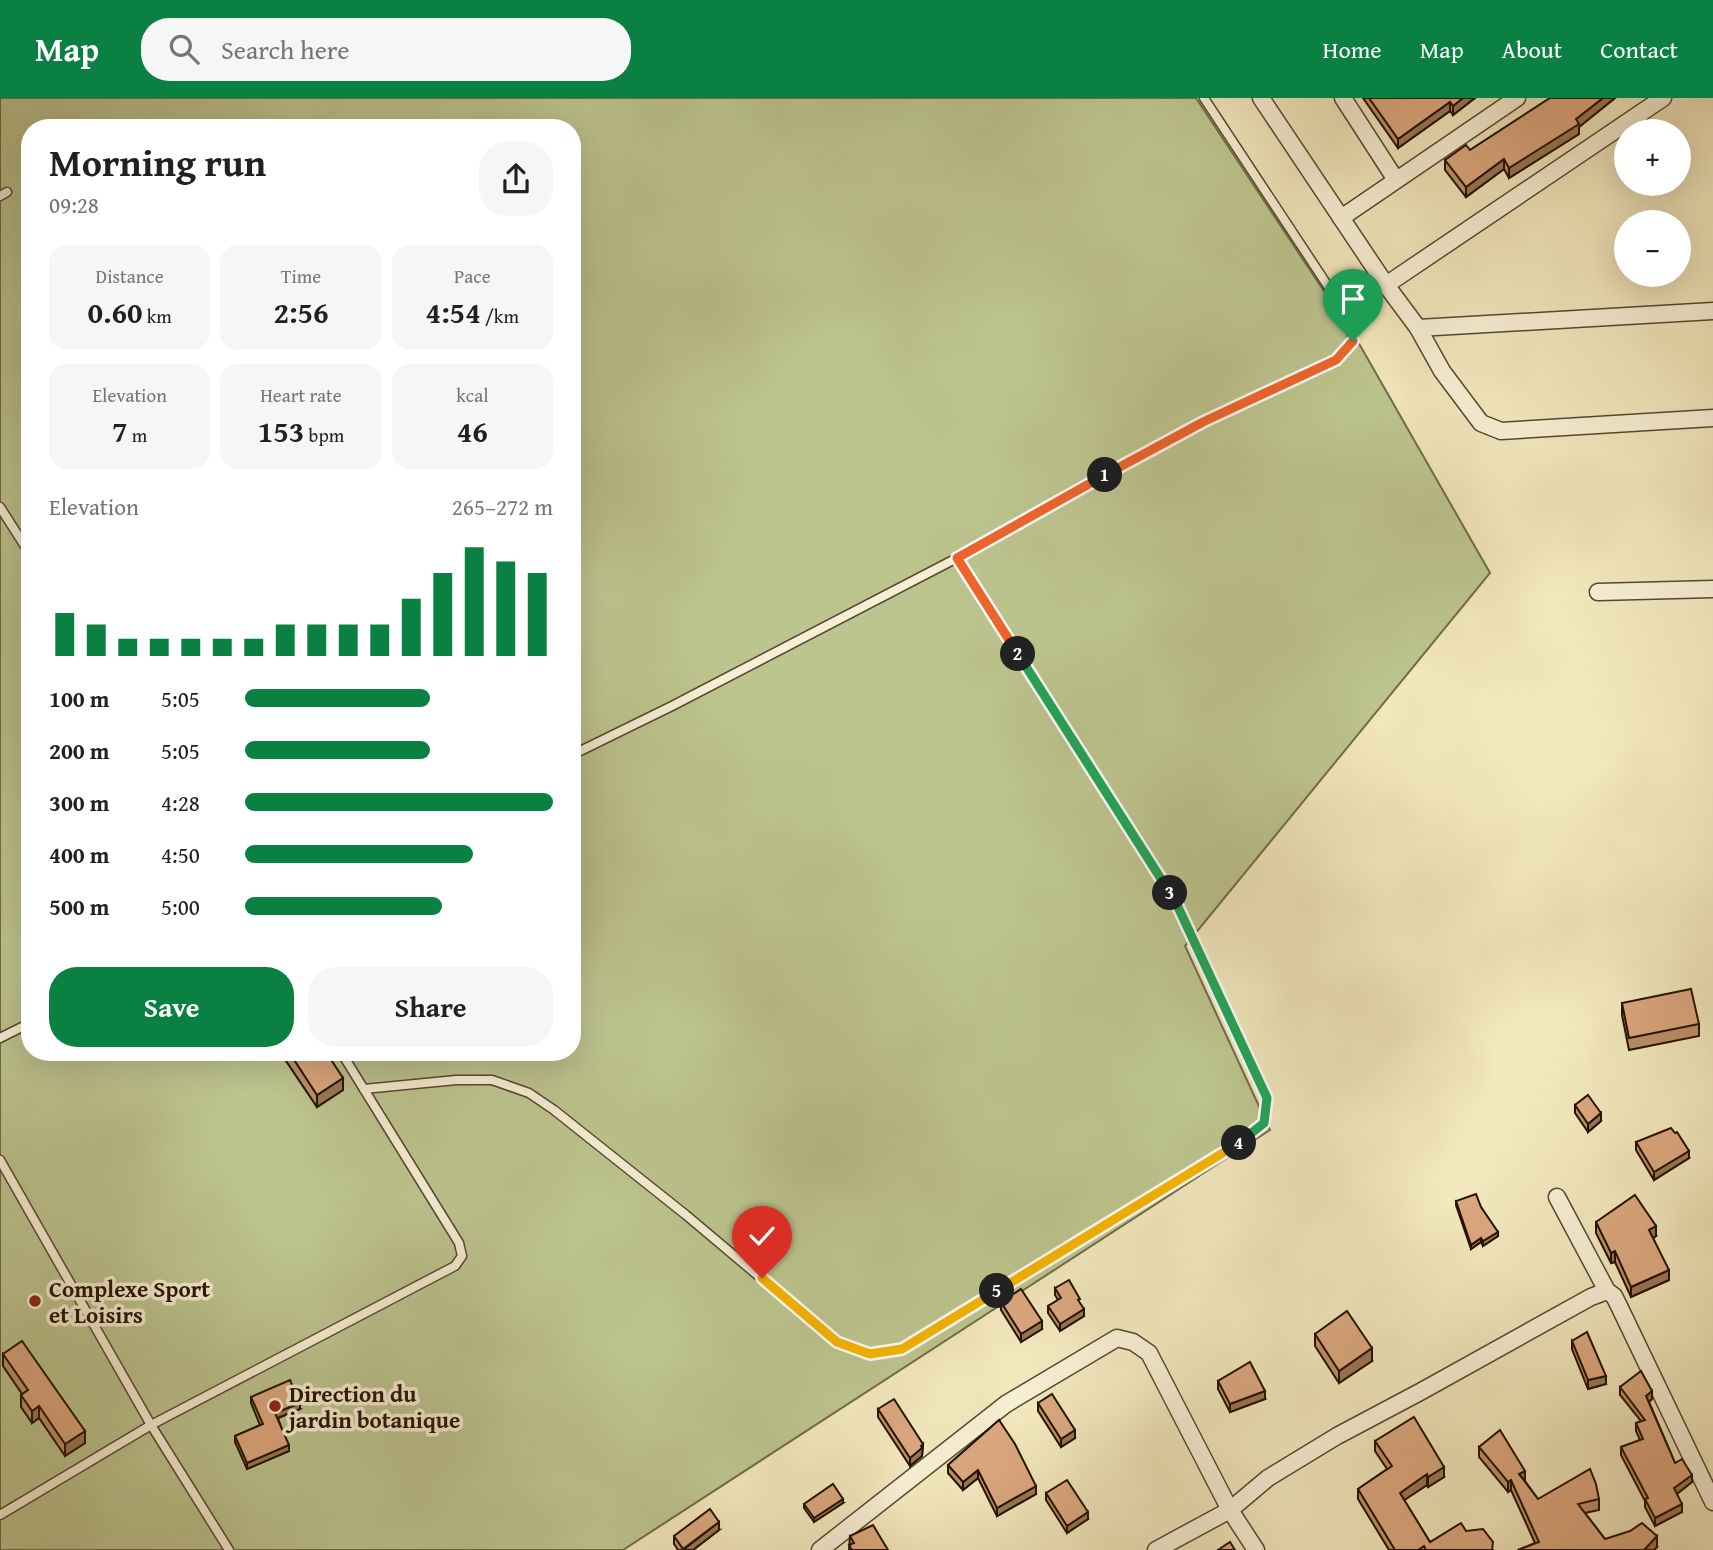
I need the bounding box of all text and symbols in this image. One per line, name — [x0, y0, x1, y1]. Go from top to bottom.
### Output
search box — [141, 18, 631, 81]
text: Map — [35, 25, 99, 73]
icon: search — [165, 30, 203, 68]
text: Search here — [221, 30, 349, 69]
text: Home — [1323, 32, 1382, 67]
text: Map — [1420, 32, 1464, 67]
text: About — [1502, 32, 1562, 67]
text: Contact — [1600, 32, 1678, 67]
map controls — [1614, 119, 1691, 287]
button: + — [1614, 119, 1691, 196]
text: Morning run — [49, 134, 266, 190]
button: share — [479, 142, 553, 216]
text: 09:28 — [49, 188, 99, 221]
button: − — [1614, 210, 1691, 287]
text: Distance — [96, 262, 164, 290]
text: Time — [281, 262, 321, 290]
text: Pace — [454, 262, 491, 290]
pin — [1323, 269, 1383, 341]
icon: arrive — [1334, 280, 1372, 318]
text: 0.60 — [87, 290, 143, 334]
text: 2:56 — [273, 290, 329, 334]
text: 4:54 — [426, 290, 481, 334]
text: km — [143, 302, 172, 330]
text: /km — [481, 302, 519, 330]
text: Elevation — [92, 381, 167, 409]
text: Heart rate — [260, 381, 342, 409]
text: kcal — [456, 381, 489, 409]
text: 7 — [112, 409, 128, 453]
text: 153 — [258, 409, 304, 453]
text: 46 — [457, 409, 488, 453]
text: m — [128, 421, 147, 449]
text: bpm — [304, 421, 344, 449]
pin: 1 — [1088, 458, 1122, 492]
text: 1 — [1100, 460, 1109, 488]
text: Elevation — [49, 490, 139, 523]
text: 265–272 m — [452, 490, 553, 523]
pin: 2 — [1000, 636, 1036, 672]
text: 2 — [1013, 639, 1022, 667]
text: 100 m — [49, 682, 110, 715]
text: 5:05 — [161, 682, 200, 715]
text: 200 m — [49, 734, 110, 767]
text: 5:05 — [161, 734, 200, 767]
text: 300 m — [49, 786, 110, 819]
text: 4:28 — [161, 786, 200, 819]
text: 400 m — [49, 838, 110, 871]
text: 4:50 — [161, 838, 200, 871]
pin: 3 — [1152, 876, 1188, 910]
text: 3 — [1165, 878, 1174, 906]
text: 500 m — [49, 890, 110, 923]
text: 5:00 — [161, 890, 200, 923]
button: Save — [49, 967, 294, 1047]
button: Share — [308, 967, 553, 1047]
pin: 4 — [1222, 1126, 1256, 1160]
text: 4 — [1234, 1128, 1243, 1156]
pin — [732, 1206, 792, 1278]
icon: check — [743, 1217, 781, 1255]
place label: Complexe Sport et Loisirs — [49, 1272, 210, 1331]
pin: 5 — [979, 1274, 1014, 1308]
text: 5 — [992, 1276, 1001, 1304]
marker: Complexe Sport et Loisirs — [27, 1293, 43, 1309]
place label: Direction du jardin botanique — [285, 1377, 460, 1436]
marker: Direction du jardin botanique — [267, 1398, 283, 1414]

